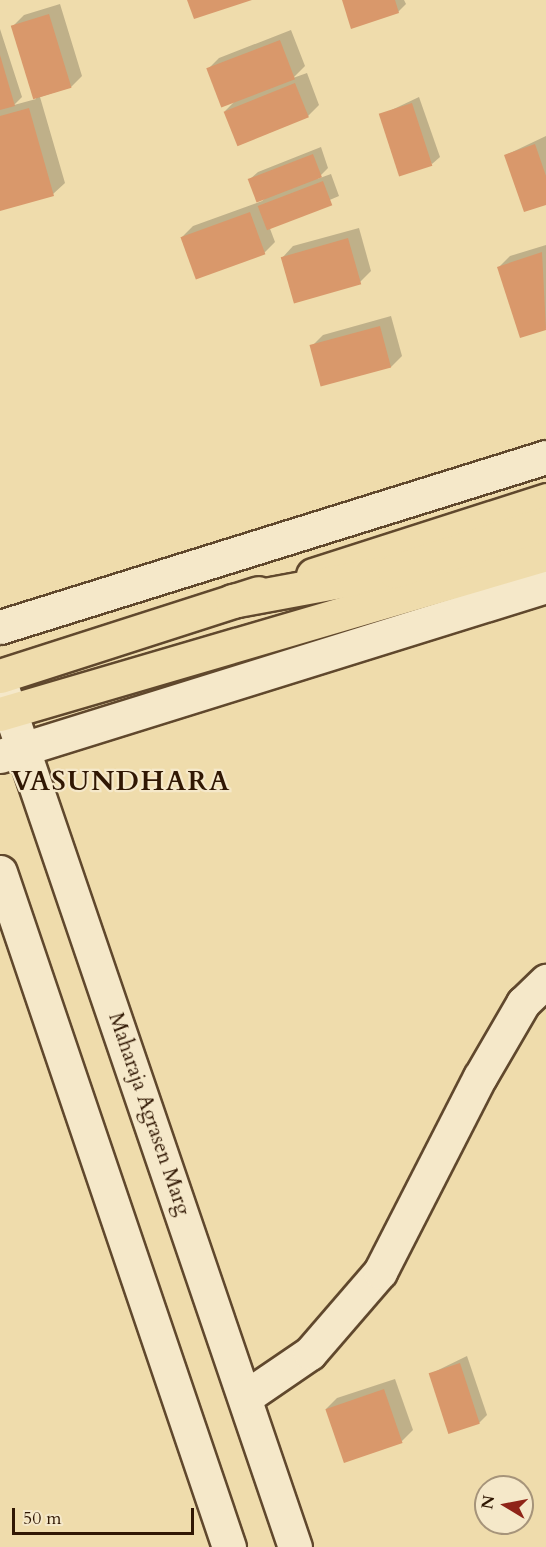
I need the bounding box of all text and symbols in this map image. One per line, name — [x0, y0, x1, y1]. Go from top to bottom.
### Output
district label: VASUNDHARA — [11, 766, 231, 798]
street label: Maharaja Agrasen Marg — [102, 1009, 196, 1219]
north arrow — [474, 1475, 534, 1535]
text: N — [476, 1493, 500, 1511]
scale bar — [15, 1496, 196, 1534]
text: 50 m — [23, 1506, 62, 1531]

